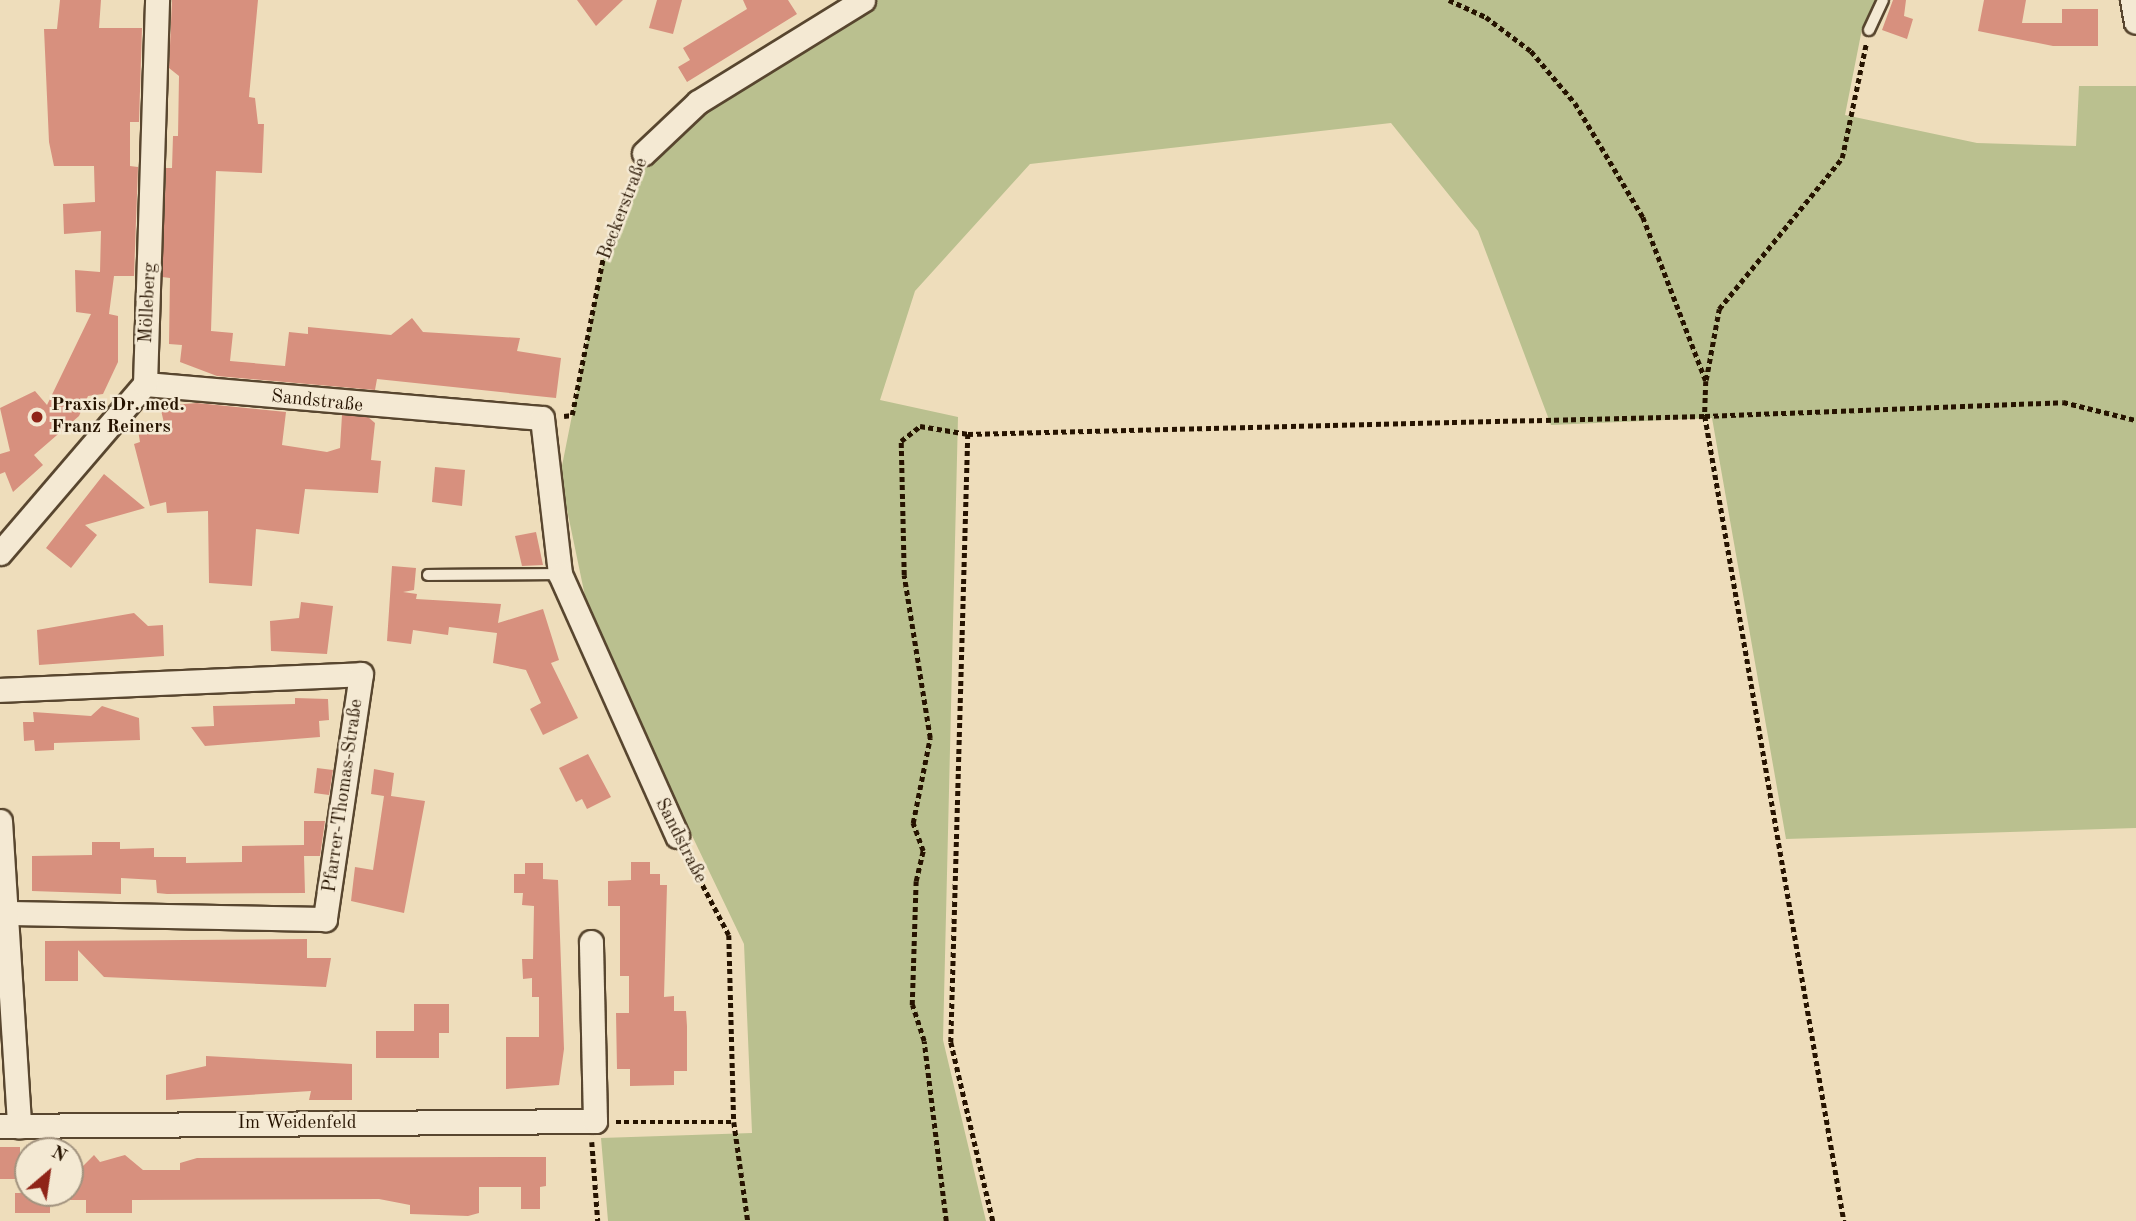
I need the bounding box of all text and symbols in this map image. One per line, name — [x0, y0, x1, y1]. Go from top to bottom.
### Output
street label: Beckerstraße — [594, 155, 654, 263]
street label: Mölleberg — [135, 262, 163, 344]
street label: Sandstraße — [270, 386, 364, 418]
place label: Praxis Dr. med. Franz Reiners — [51, 395, 185, 439]
marker: Praxis Dr. med. Franz Reiners — [29, 409, 45, 425]
street label: Pfarrer-Thomas-Straße — [319, 698, 369, 894]
street label: Sandstraße — [649, 795, 711, 887]
street label: Im Weidenfeld — [237, 1113, 357, 1135]
north arrow — [14, 1137, 84, 1207]
text: N — [47, 1143, 69, 1167]

